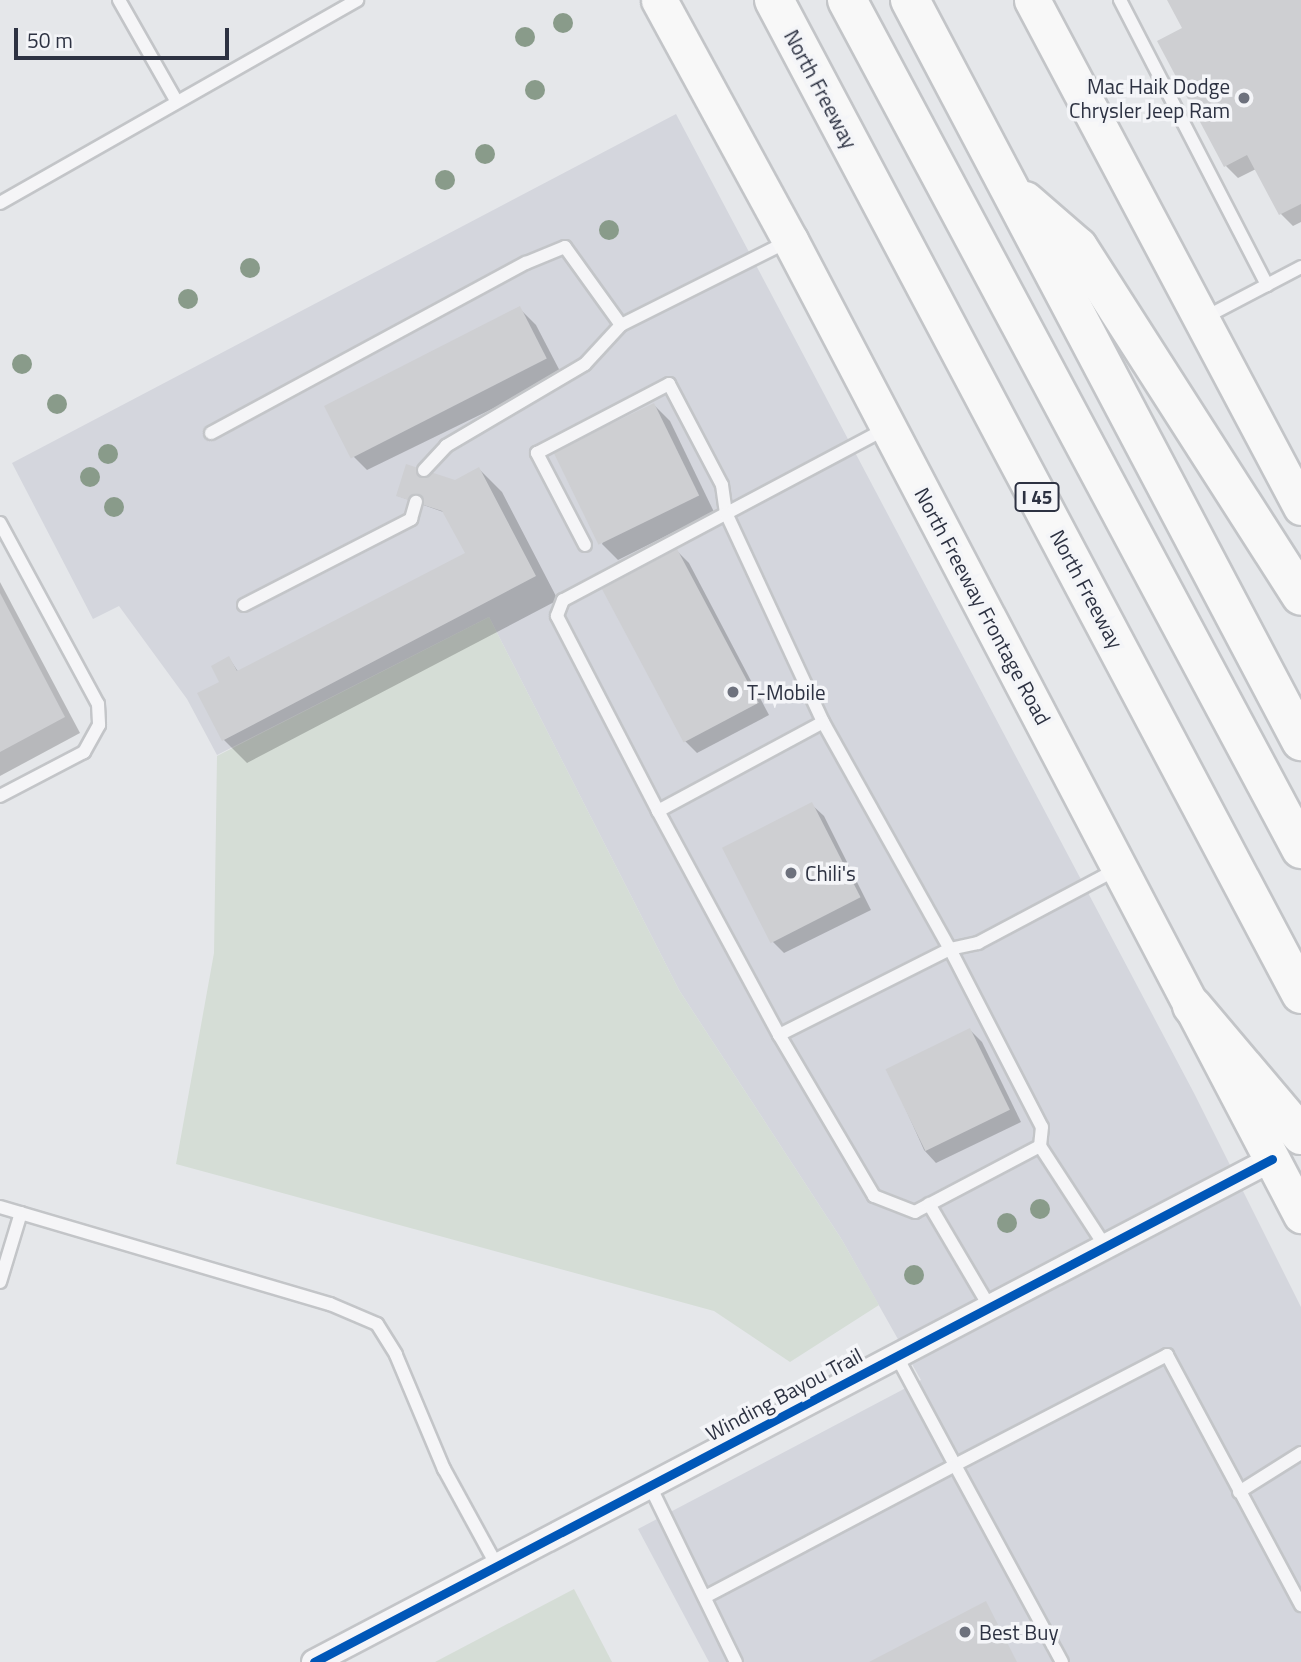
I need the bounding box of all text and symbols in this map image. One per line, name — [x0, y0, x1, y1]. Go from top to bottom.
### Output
scale bar — [18, 14, 233, 58]
text: 50 m — [27, 24, 73, 56]
street label: North Freeway — [779, 25, 863, 153]
place label: Mac Haik Dodge Chrysler Jeep Ram — [1069, 73, 1230, 123]
marker: Mac Haik Dodge Chrysler Jeep Ram — [1236, 90, 1252, 106]
road number: I 45 — [1014, 482, 1060, 512]
street label: North Freeway Frontage Road — [910, 483, 1056, 729]
street label: North Freeway — [1045, 525, 1129, 653]
place label: T-Mobile — [747, 679, 826, 705]
marker: T-Mobile — [725, 684, 741, 700]
place label: Chili's — [805, 860, 856, 886]
marker: Chili's — [783, 865, 799, 881]
street label: Winding Bayou Trail — [701, 1342, 867, 1446]
place label: Best Buy — [979, 1619, 1059, 1645]
marker: Best Buy — [957, 1624, 973, 1640]

